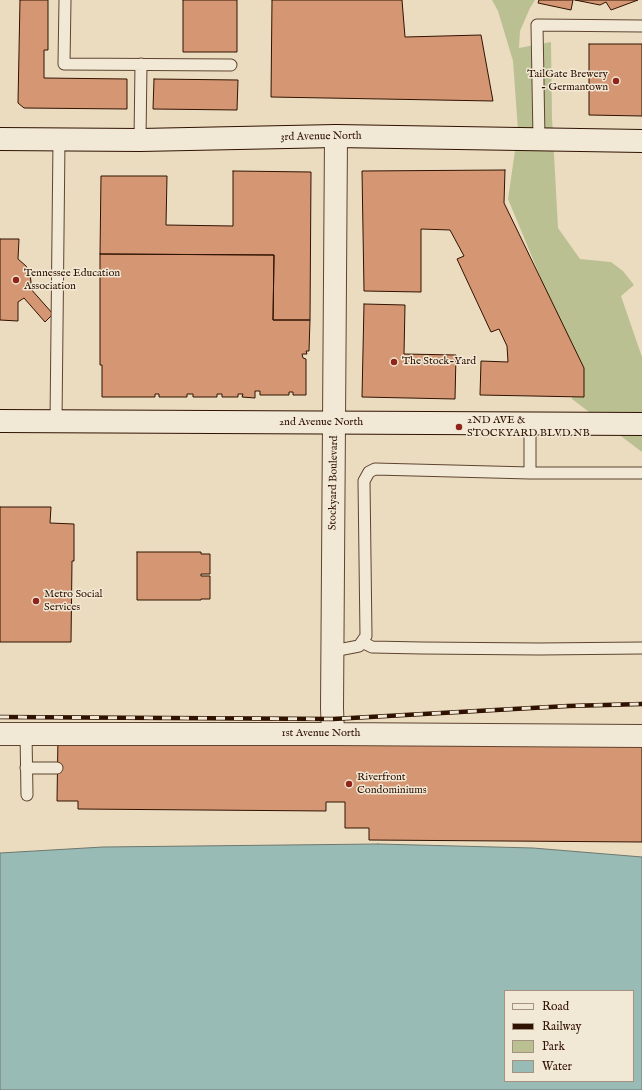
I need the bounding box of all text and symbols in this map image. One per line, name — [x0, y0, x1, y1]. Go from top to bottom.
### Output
place label: TailGate Brewery - Germantown — [527, 68, 608, 94]
marker: TailGate Brewery - Germantown — [611, 76, 621, 86]
street label: 3rd Avenue North — [280, 130, 362, 144]
place label: Tennessee Education Association — [24, 267, 120, 293]
marker: Tennessee Education Association — [11, 275, 21, 285]
place label: The Stock-Yard — [402, 355, 476, 369]
marker: The Stock-Yard — [389, 357, 399, 367]
place label: 2ND AVE & STOCKYARD BLVD NB — [467, 414, 590, 440]
street label: 2nd Avenue North — [279, 416, 363, 430]
marker: 2ND AVE & STOCKYARD BLVD NB — [454, 422, 464, 432]
street label: Stockyard Boulevard — [327, 436, 341, 530]
place label: Metro Social Services — [44, 588, 102, 614]
marker: Metro Social Services — [31, 596, 41, 606]
street label: 1st Avenue North — [282, 727, 360, 741]
place label: Riverfront Condominiums — [357, 771, 427, 797]
marker: Riverfront Condominiums — [344, 779, 354, 789]
legend — [504, 990, 634, 1082]
text: Road — [542, 999, 569, 1014]
text: Railway — [542, 1019, 581, 1034]
text: Park — [542, 1039, 565, 1054]
text: Water — [542, 1059, 572, 1074]

